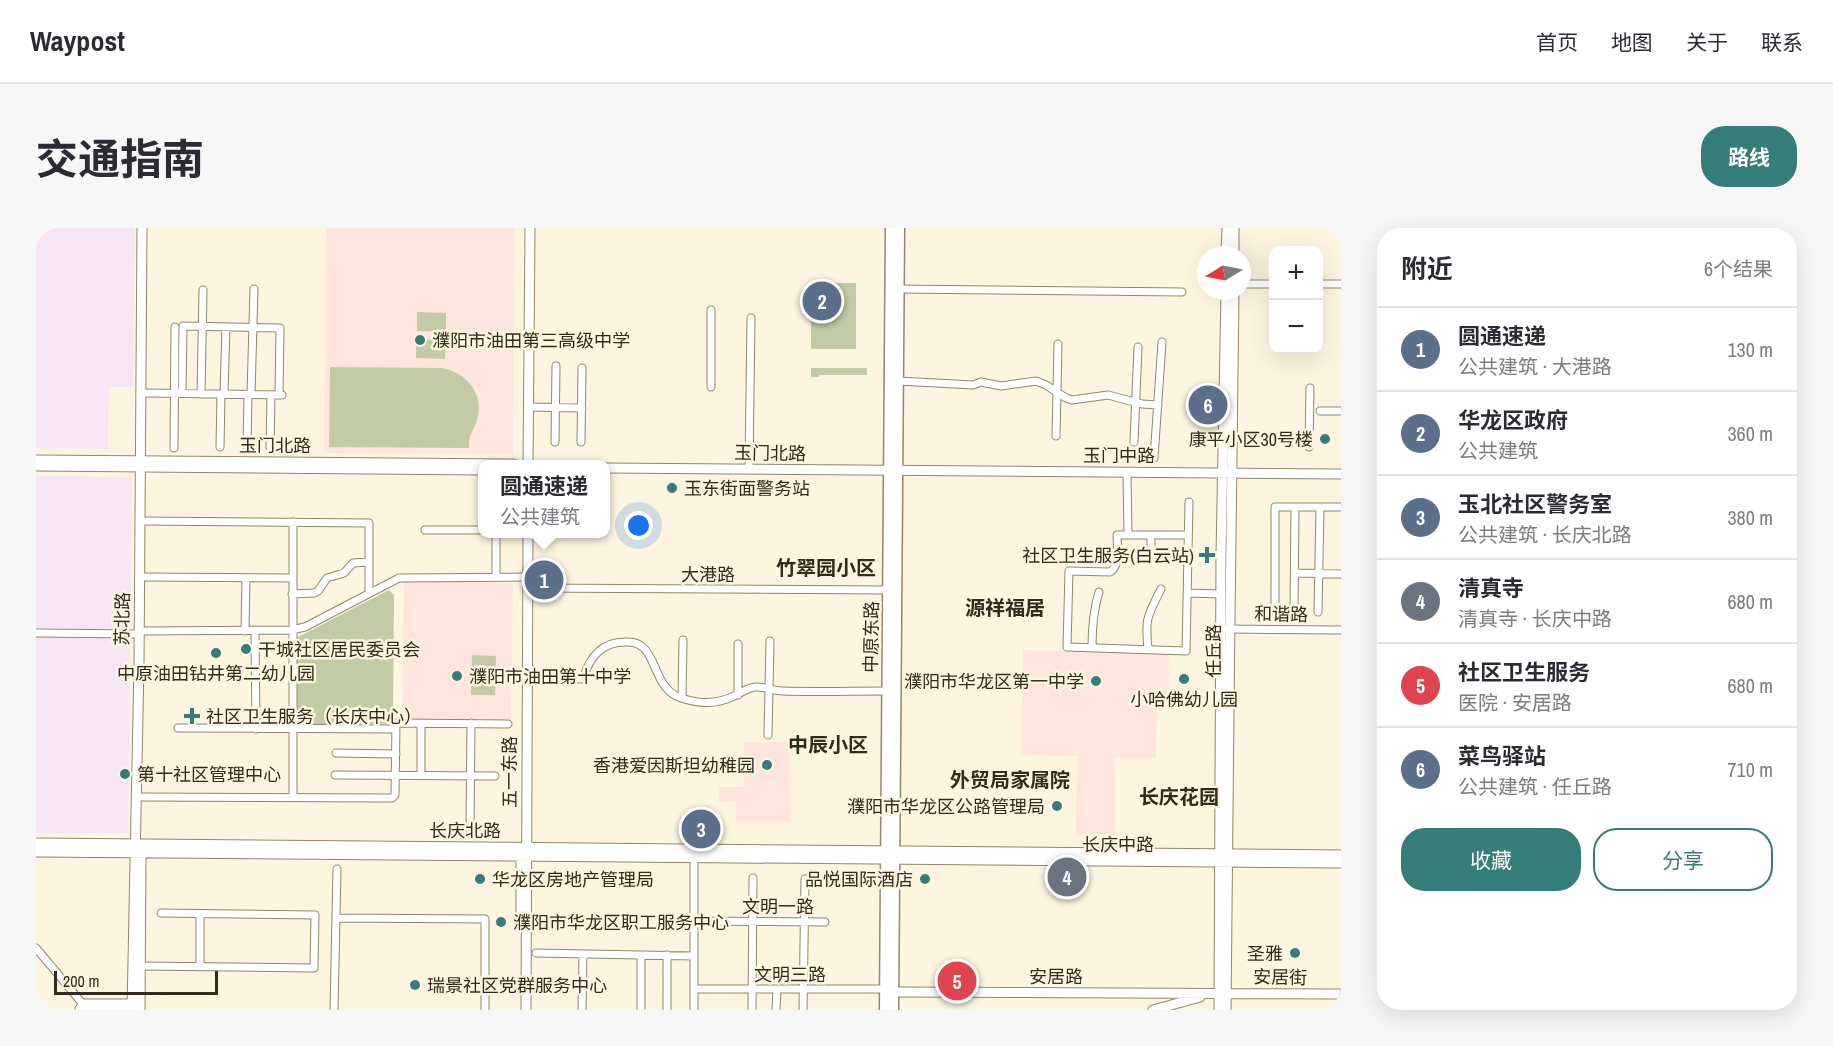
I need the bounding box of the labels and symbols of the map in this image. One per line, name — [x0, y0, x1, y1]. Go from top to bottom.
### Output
north arrow — [1197, 246, 1251, 300]
pin: 2 — [802, 278, 842, 324]
place label: 濮阳市油田第三高级中学 — [432, 328, 630, 353]
marker: 濮阳市油田第三高级中学 — [413, 333, 427, 347]
pin: 6 — [1188, 382, 1228, 428]
place label: 康平小区30号楼 — [1189, 427, 1313, 452]
marker: 康平小区30号楼 — [1318, 432, 1332, 446]
street label: 玉门北路 — [239, 433, 311, 458]
street label: 玉门北路 — [734, 440, 806, 466]
street label: 玉门中路 — [1083, 443, 1155, 468]
place label: 玉东街面警务站 — [684, 476, 810, 501]
marker: 玉东街面警务站 — [665, 481, 679, 495]
your location — [624, 511, 653, 540]
place label: 社区卫生服务(白云站) — [1022, 543, 1194, 568]
marker: 社区卫生服务(白云站) — [1198, 546, 1216, 564]
district label: 竹翠园小区 — [776, 554, 876, 581]
pin: 1 — [524, 558, 564, 602]
street label: 大港路 — [681, 562, 735, 587]
street label: 苏北路 — [109, 592, 135, 646]
district label: 源祥福居 — [965, 594, 1045, 621]
street label: 中原东路 — [858, 601, 884, 673]
street label: 和谐路 — [1254, 601, 1308, 627]
street label: 任丘路 — [1201, 624, 1226, 678]
place label: 干城社区居民委员会 — [258, 637, 420, 662]
marker: 干城社区居民委员会 — [239, 642, 253, 656]
marker: 中原油田钻井第二幼儿园 — [209, 646, 223, 660]
place label: 中原油田钻井第二幼儿园 — [117, 661, 315, 686]
place label: 濮阳市油田第十中学 — [469, 664, 631, 689]
marker: 濮阳市油田第十中学 — [450, 669, 464, 683]
place label: 濮阳市华龙区第一中学 — [904, 669, 1084, 694]
marker: 小哈佛幼儿园 — [1177, 672, 1191, 686]
marker: 濮阳市华龙区第一中学 — [1089, 674, 1103, 688]
place label: 小哈佛幼儿园 — [1130, 687, 1238, 712]
place label: 社区卫生服务（长庆中心） — [206, 704, 422, 729]
marker: 社区卫生服务（长庆中心） — [183, 707, 201, 725]
district label: 中辰小区 — [788, 731, 868, 758]
street label: 五一东路 — [497, 736, 522, 808]
place label: 香港爱因斯坦幼稚园 — [593, 753, 755, 778]
marker: 香港爱因斯坦幼稚园 — [760, 758, 774, 772]
place label: 第十社区管理中心 — [137, 762, 281, 787]
district label: 外贸局家属院 — [950, 766, 1070, 793]
marker: 第十社区管理中心 — [118, 767, 132, 781]
district label: 长庆花园 — [1139, 783, 1219, 810]
place label: 濮阳市华龙区公路管理局 — [847, 794, 1045, 819]
marker: 濮阳市华龙区公路管理局 — [1050, 799, 1064, 813]
pin: 3 — [682, 806, 720, 852]
street label: 长庆北路 — [429, 818, 501, 843]
street label: 长庆中路 — [1082, 832, 1154, 857]
pin: 4 — [1048, 854, 1086, 900]
place label: 华龙区房地产管理局 — [492, 867, 654, 892]
place label: 品悦国际酒店 — [805, 867, 913, 892]
marker: 华龙区房地产管理局 — [473, 872, 487, 886]
marker: 品悦国际酒店 — [918, 872, 932, 886]
street label: 文明一路 — [742, 894, 814, 919]
place label: 濮阳市华龙区职工服务中心 — [513, 910, 729, 935]
marker: 濮阳市华龙区职工服务中心 — [494, 915, 508, 929]
place label: 圣雅 — [1247, 941, 1283, 966]
marker: 圣雅 — [1288, 946, 1302, 960]
pin: 5 — [938, 958, 976, 1004]
street label: 文明三路 — [754, 962, 826, 987]
street label: 安居路 — [1029, 964, 1083, 989]
street label: 安居街 — [1253, 964, 1307, 990]
scale bar — [54, 968, 218, 996]
place label: 瑞景社区党群服务中心 — [427, 973, 607, 998]
marker: 瑞景社区党群服务中心 — [408, 978, 422, 992]

